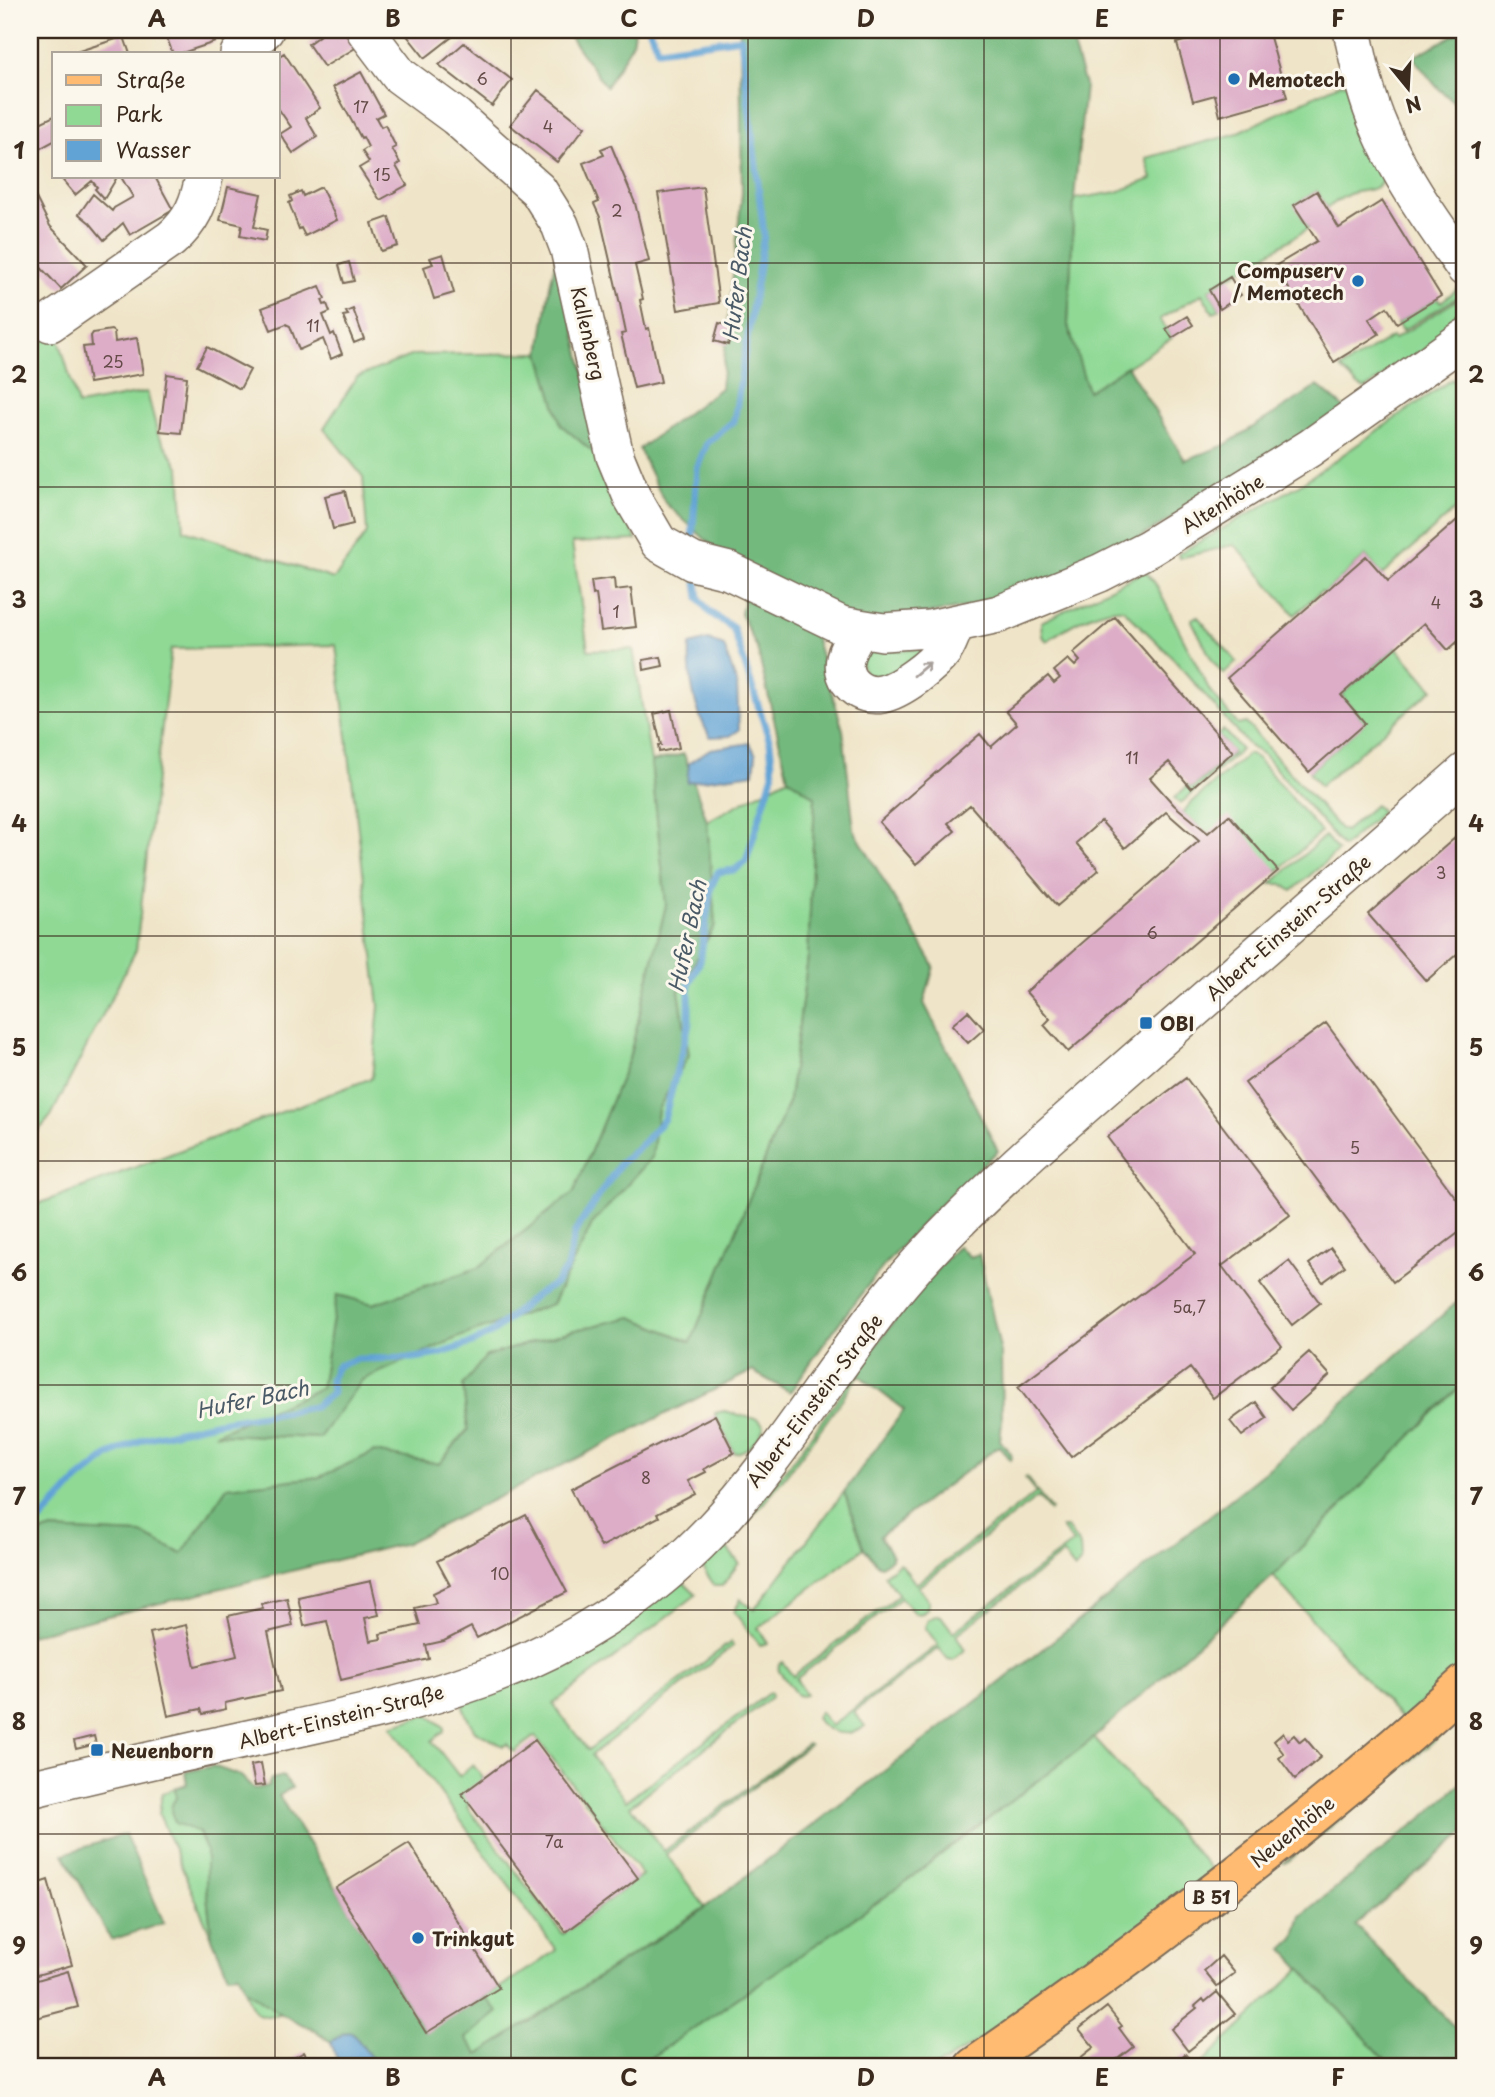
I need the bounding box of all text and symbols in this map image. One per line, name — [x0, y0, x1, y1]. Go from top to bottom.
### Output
text: A — [148, 0, 166, 35]
text: B — [385, 0, 401, 35]
text: C — [620, 0, 638, 35]
text: D — [857, 0, 875, 35]
text: E — [1095, 0, 1109, 35]
text: F — [1331, 0, 1345, 35]
legend — [52, 52, 280, 178]
north arrow — [1372, 52, 1442, 122]
text: Straße — [116, 63, 185, 95]
place label: Memotech — [1248, 65, 1345, 93]
house number: 6 — [476, 66, 488, 90]
marker: Memotech — [1226, 71, 1242, 87]
text: N — [1402, 89, 1425, 121]
house number: 17 — [353, 94, 369, 118]
text: Park — [116, 97, 163, 129]
house number: 4 — [543, 114, 553, 138]
text: 1 — [14, 132, 25, 167]
text: 1 — [1471, 132, 1482, 167]
text: Wasser — [116, 133, 191, 165]
house number: 15 — [373, 162, 391, 186]
house number: 2 — [611, 198, 623, 222]
water label: Hufer Bach — [713, 225, 759, 343]
place label: Compuserv / Memotech — [1232, 256, 1344, 306]
marker: Compuserv / Memotech — [1350, 273, 1366, 289]
street label: Kallenberg — [565, 283, 613, 383]
house number: 11 — [306, 313, 320, 337]
house number: 25 — [102, 349, 124, 373]
text: 2 — [11, 356, 27, 391]
text: 2 — [1468, 356, 1484, 391]
street label: Altenhöhe — [1175, 467, 1269, 539]
text: 3 — [11, 581, 27, 616]
text: 3 — [1468, 581, 1484, 616]
house number: 4 — [1431, 590, 1441, 614]
house number: 1 — [612, 599, 620, 623]
one-way arrow — [913, 661, 931, 677]
house number: 11 — [1125, 745, 1139, 769]
text: 4 — [11, 805, 27, 840]
text: 4 — [1468, 805, 1484, 840]
street label: Albert-Einstein-Straße — [1199, 847, 1377, 1007]
house number: 3 — [1436, 860, 1446, 884]
water label: Hufer Bach — [658, 876, 714, 995]
house number: 6 — [1146, 920, 1158, 944]
place label: OBI — [1160, 1009, 1194, 1037]
marker: OBI — [1138, 1015, 1154, 1031]
text: 5 — [12, 1029, 26, 1064]
text: 5 — [1469, 1029, 1483, 1064]
house number: 5 — [1350, 1135, 1360, 1159]
text: 6 — [11, 1254, 27, 1289]
text: 6 — [1468, 1254, 1484, 1289]
house number: 5a,7 — [1172, 1294, 1206, 1318]
street label: Albert-Einstein-Straße — [739, 1308, 889, 1492]
water label: Hufer Bach — [193, 1370, 312, 1426]
house number: 8 — [641, 1465, 651, 1489]
text: 7 — [12, 1478, 26, 1513]
text: 7 — [1469, 1478, 1483, 1513]
house number: 10 — [491, 1561, 509, 1585]
street label: Albert-Einstein-Straße — [235, 1677, 447, 1755]
text: 8 — [12, 1703, 26, 1738]
text: 8 — [1469, 1703, 1483, 1738]
place label: Neuenborn — [111, 1736, 214, 1764]
marker: Neuenborn — [89, 1742, 105, 1758]
street label: Neuenhöhe — [1244, 1788, 1340, 1874]
house number: 7a — [545, 1829, 563, 1853]
road number: B 51 — [1185, 1882, 1237, 1910]
place label: Trinkgut — [432, 1924, 514, 1952]
text: 9 — [12, 1927, 26, 1962]
text: 9 — [1469, 1927, 1483, 1962]
marker: Trinkgut — [410, 1930, 426, 1946]
text: A — [148, 2059, 166, 2094]
text: B — [385, 2059, 401, 2094]
text: C — [620, 2059, 638, 2094]
text: D — [857, 2059, 875, 2094]
text: E — [1095, 2059, 1109, 2094]
text: F — [1331, 2059, 1345, 2094]

